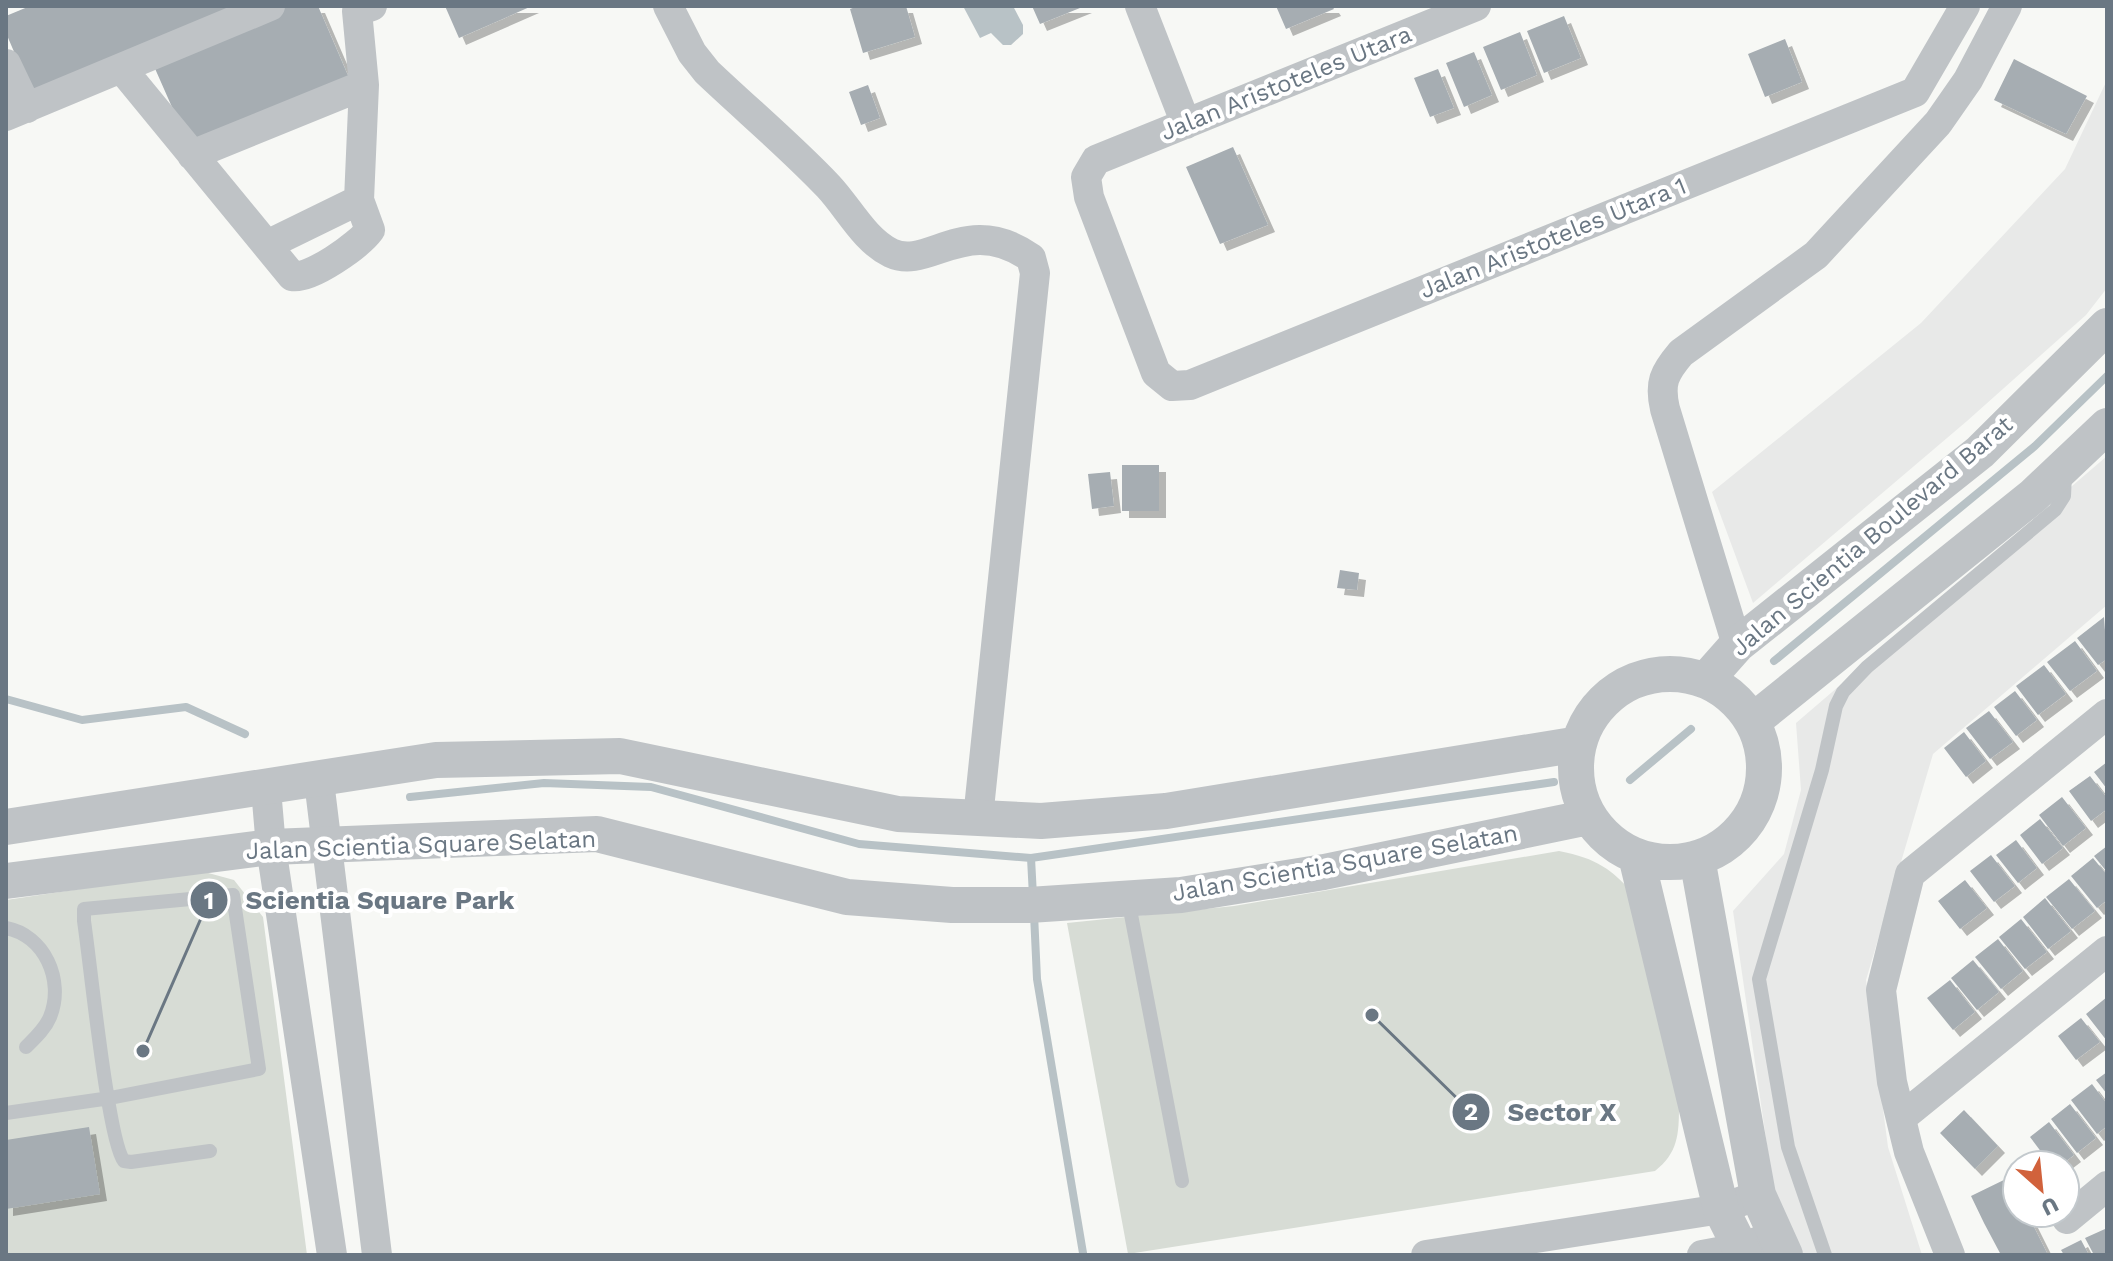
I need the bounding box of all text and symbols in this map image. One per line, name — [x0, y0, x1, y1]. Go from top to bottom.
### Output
street label: Jalan Aristoteles Utara — [1156, 20, 1416, 146]
street label: Jalan Aristoteles Utara 1 — [1416, 172, 1690, 304]
street label: Jalan Scientia Boulevard Barat — [1726, 410, 2018, 662]
street label: Jalan Scientia Square Selatan — [1170, 819, 1520, 907]
street label: Jalan Scientia Square Selatan — [245, 825, 597, 865]
callout: Scientia Square Park — [189, 875, 530, 925]
text: Scientia Square Park — [246, 885, 515, 915]
text: 1 — [204, 887, 214, 915]
callout: Sector X — [1451, 1087, 1633, 1137]
text: Sector X — [1508, 1097, 1617, 1127]
text: 2 — [1464, 1098, 1478, 1126]
north arrow — [2001, 1149, 2081, 1229]
text: U — [2037, 1192, 2062, 1221]

